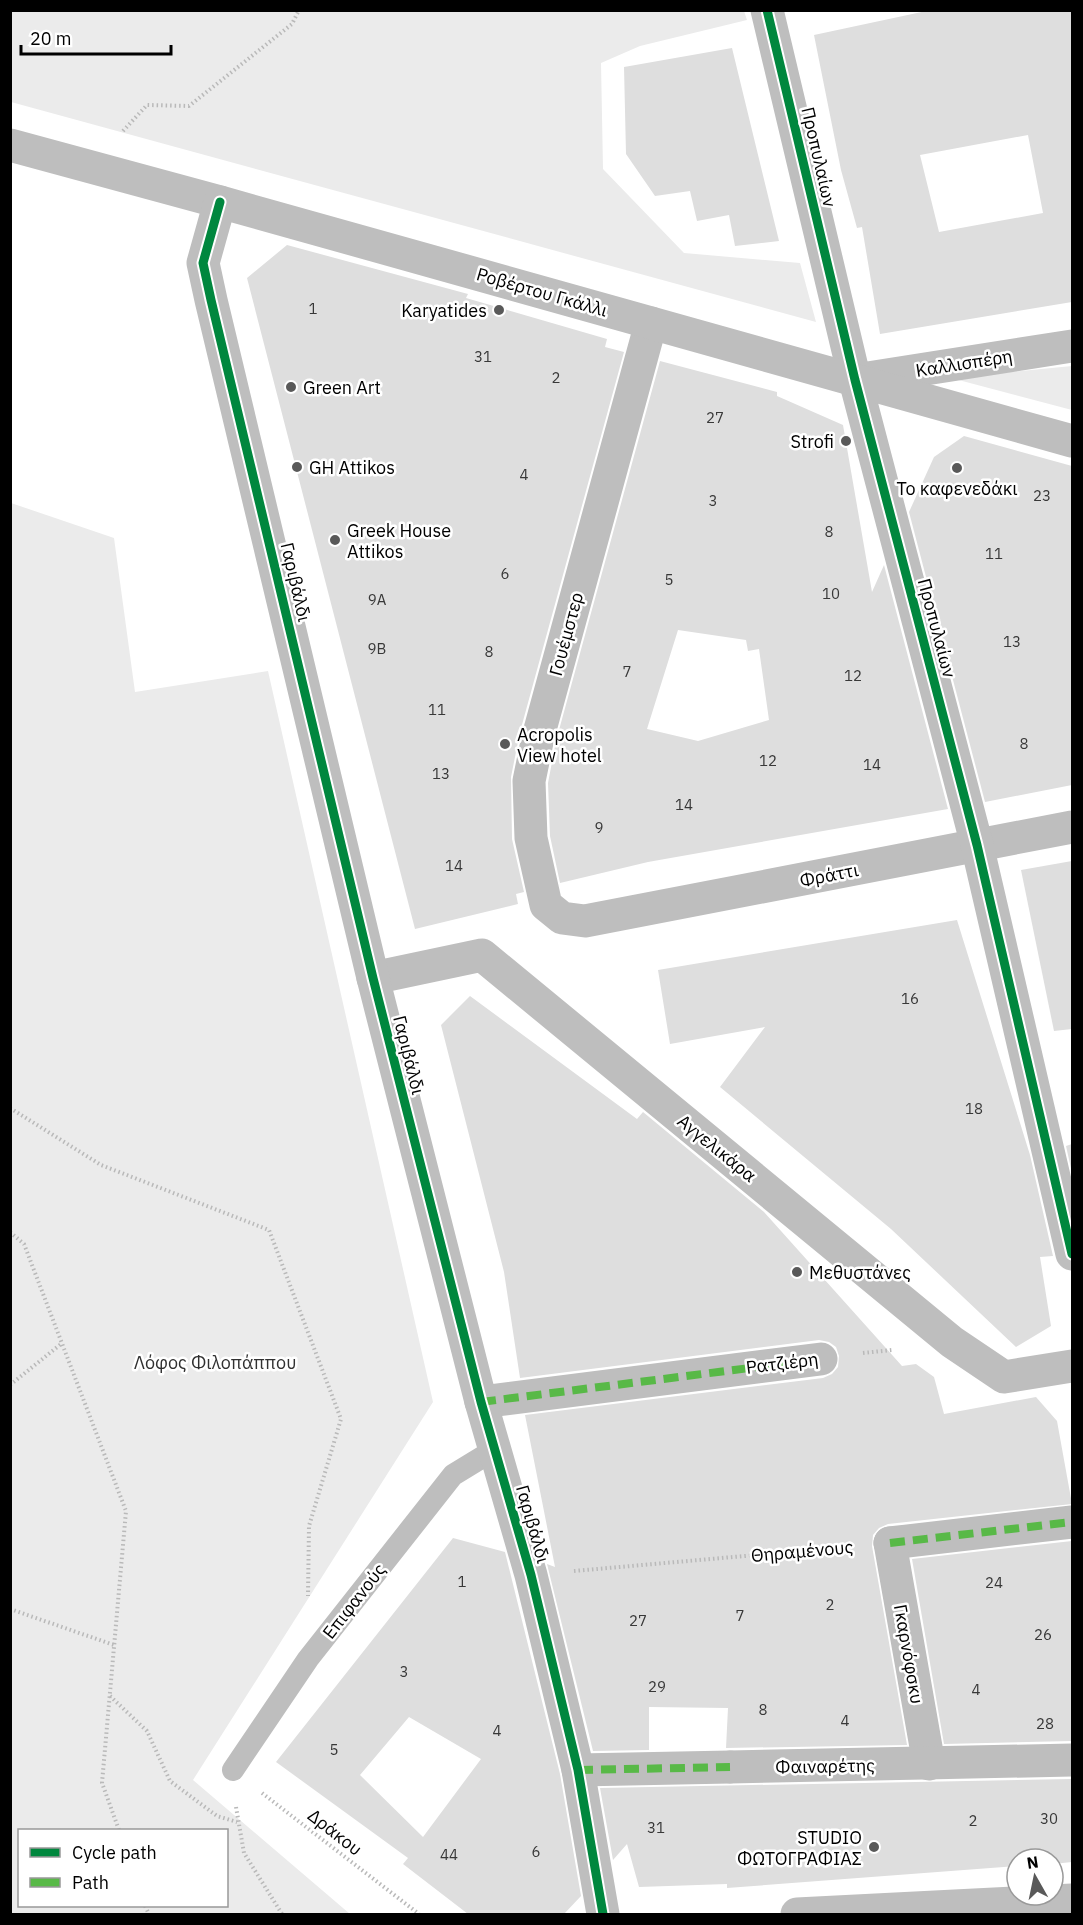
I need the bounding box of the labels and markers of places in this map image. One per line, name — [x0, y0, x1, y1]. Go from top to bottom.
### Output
place label: Karyatides — [401, 299, 487, 322]
marker: Karyatides — [492, 303, 506, 317]
place label: Green Art — [303, 376, 381, 399]
marker: Green Art — [284, 380, 298, 394]
place label: Strofi — [791, 430, 834, 453]
marker: Strofi — [839, 434, 853, 448]
place label: GH Attikos — [309, 456, 395, 479]
marker: GH Attikos — [290, 460, 304, 474]
marker: Το καφενεδάκι — [950, 461, 964, 475]
place label: Το καφενεδάκι — [896, 477, 1018, 500]
place label: Greek House Attikos — [347, 519, 451, 563]
marker: Greek House Attikos — [328, 533, 342, 547]
place label: Acropolis View hotel — [517, 723, 602, 767]
marker: Acropolis View hotel — [498, 737, 512, 751]
place label: Μεθυστάνες — [809, 1261, 911, 1284]
marker: Μεθυστάνες — [790, 1265, 804, 1279]
place label: STUDIO ΦΩΤΟΓΡΑΦΙΑΣ — [737, 1826, 862, 1870]
marker: STUDIO ΦΩΤΟΓΡΑΦΙΑΣ — [867, 1840, 881, 1854]

